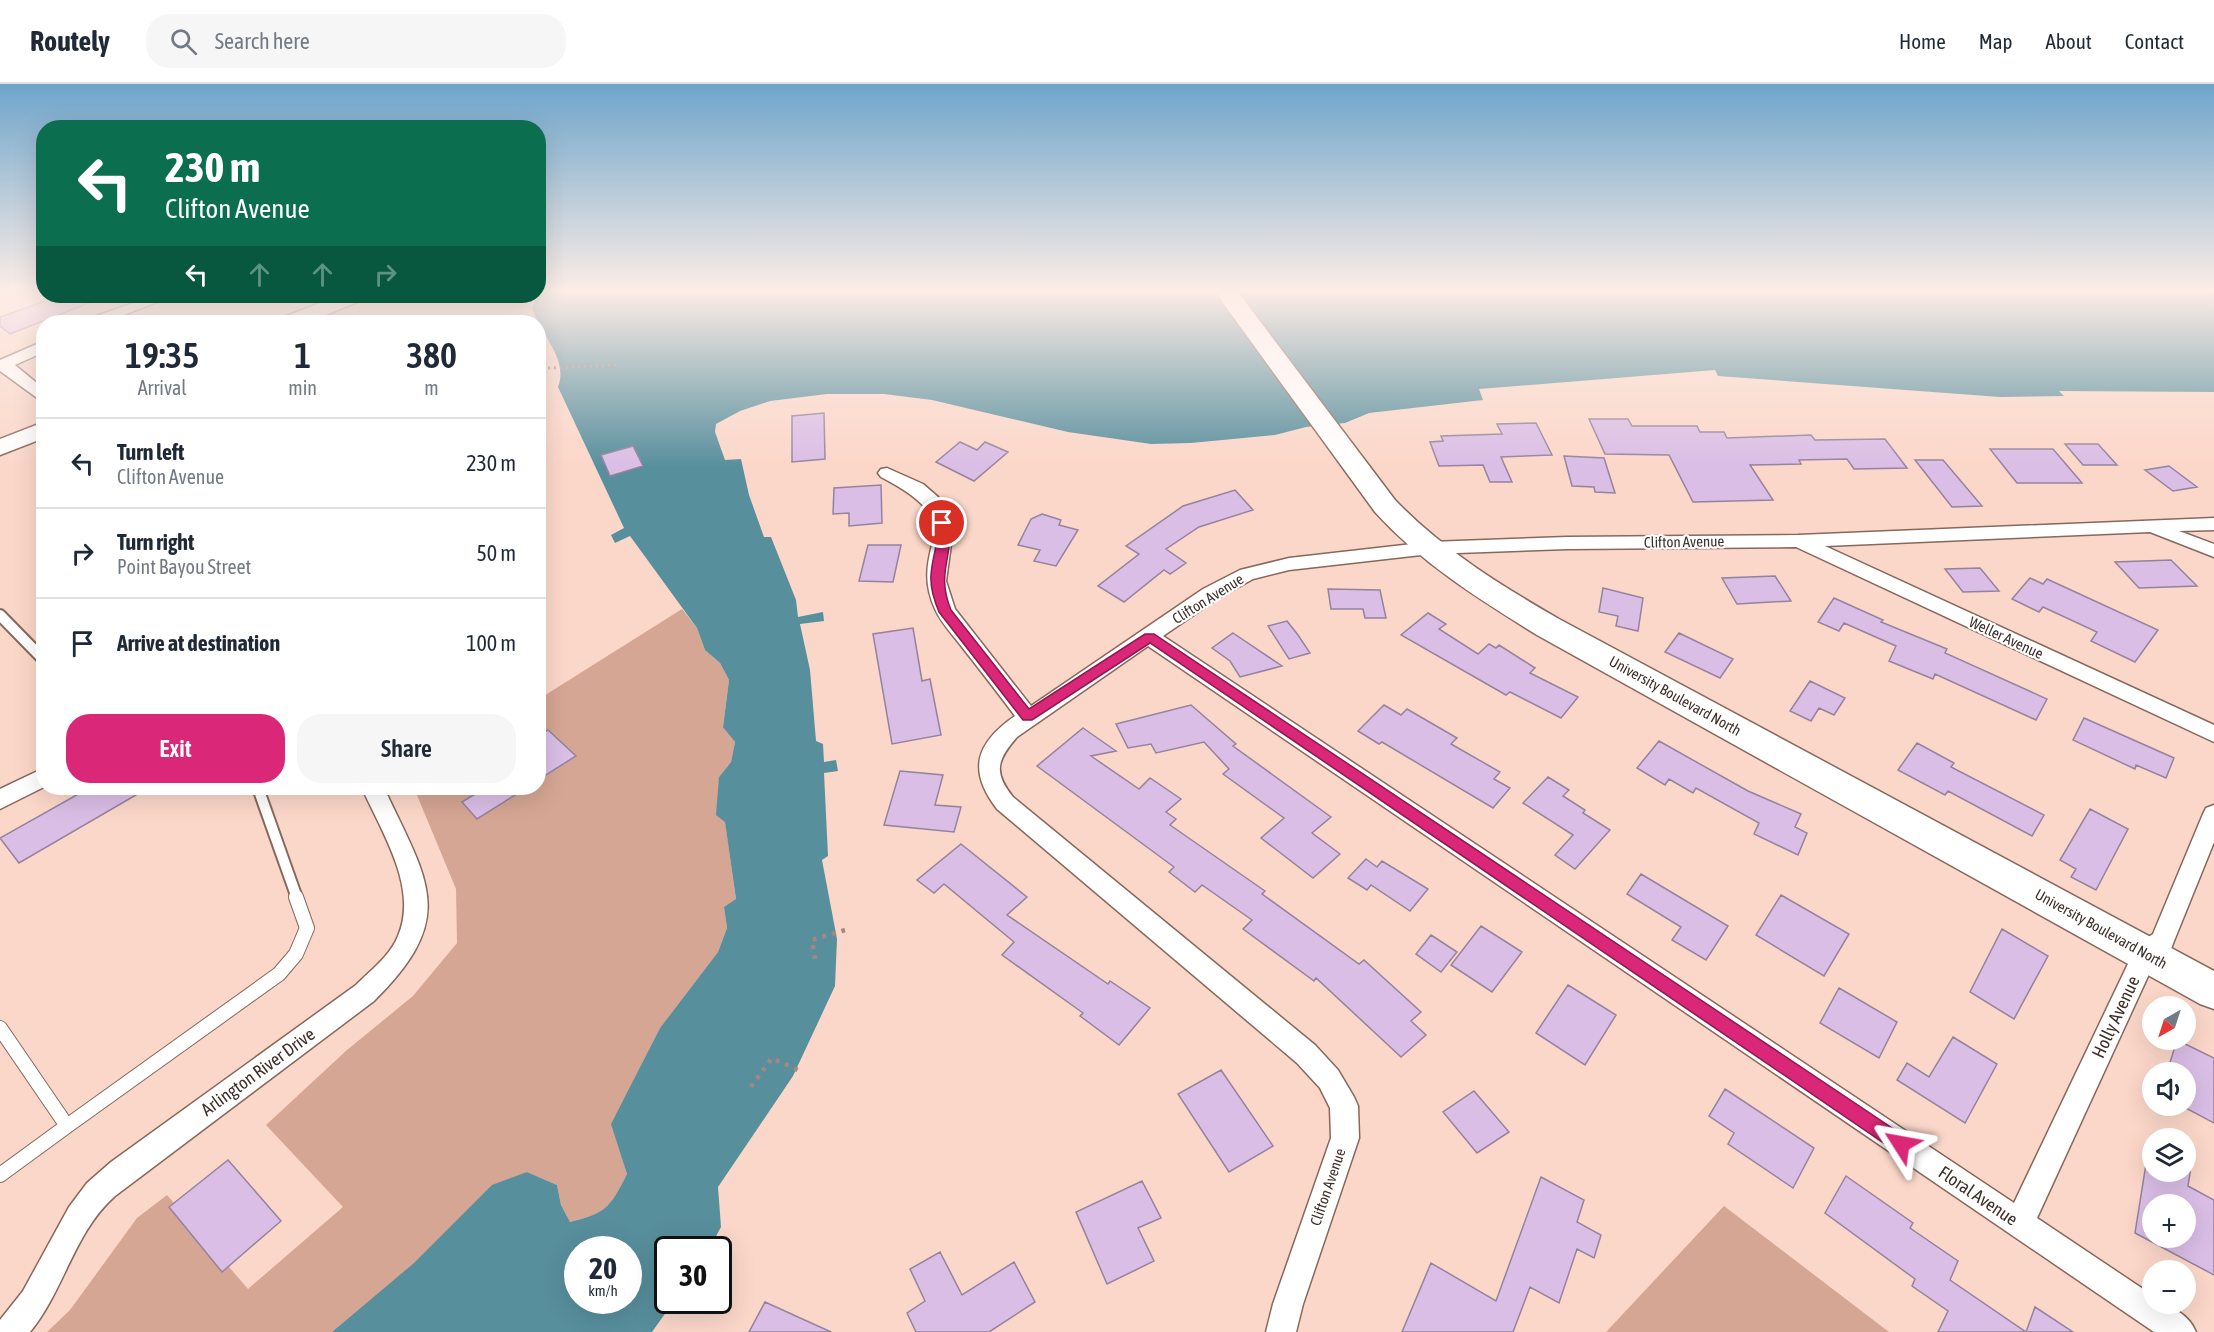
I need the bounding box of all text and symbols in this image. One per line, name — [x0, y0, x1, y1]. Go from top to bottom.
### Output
search box — [146, 14, 566, 68]
text: Routely — [30, 25, 110, 57]
icon: search — [167, 25, 200, 58]
text: Search here — [215, 28, 310, 54]
text: Home — [1899, 29, 1946, 53]
text: Map — [1979, 29, 2013, 53]
text: About — [2046, 29, 2092, 53]
text: Contact — [2125, 29, 2184, 53]
text: 230 m — [165, 143, 260, 191]
icon: left — [66, 144, 144, 222]
text: Clifton Avenue — [165, 193, 310, 224]
icon: left — [180, 258, 213, 291]
icon: ahead — [243, 258, 276, 291]
icon: ahead — [306, 258, 339, 291]
icon: right — [369, 258, 402, 291]
text: 19:35 — [125, 334, 199, 376]
text: 1 — [294, 334, 311, 376]
text: 380 — [406, 334, 457, 376]
text: Arrival — [138, 376, 187, 399]
text: min — [288, 376, 317, 399]
text: m — [424, 376, 439, 399]
text: Turn left — [117, 439, 184, 465]
icon: left — [66, 447, 99, 480]
text: 230 m — [466, 450, 516, 476]
text: Clifton Avenue — [117, 465, 224, 488]
pin — [916, 497, 967, 548]
icon: arrive — [925, 506, 958, 539]
text: Turn right — [117, 529, 194, 555]
street label: Clifton Avenue — [1644, 532, 1725, 551]
icon: right — [66, 537, 99, 570]
text: 50 m — [476, 540, 516, 566]
text: Point Bayou Street — [117, 555, 251, 578]
street label: Clifton Avenue — [1169, 570, 1246, 627]
street label: Weller Avenue — [1966, 613, 2046, 662]
icon: arrive — [66, 627, 99, 660]
text: Arrive at destination — [117, 630, 280, 656]
text: 100 m — [466, 630, 516, 656]
street label: University Boulevard North — [1606, 652, 1744, 739]
button: Exit — [66, 714, 285, 783]
button: Share — [297, 714, 516, 783]
street label: University Boulevard North — [2032, 885, 2170, 972]
street label: Holly Avenue — [2087, 972, 2144, 1061]
north arrow — [2142, 996, 2196, 1050]
map controls — [2142, 996, 2196, 1314]
street label: Arlington River Drive — [197, 1023, 319, 1120]
button: sound — [2142, 1062, 2196, 1116]
position arrow — [1869, 1112, 1933, 1176]
button: layers — [2142, 1128, 2196, 1182]
street label: Clifton Avenue — [1306, 1146, 1349, 1228]
street label: Floral Avenue — [1935, 1162, 2022, 1230]
button: + — [2142, 1194, 2196, 1248]
speed limit sign: 30 — [654, 1236, 732, 1314]
text: 20 — [589, 1251, 617, 1285]
button: − — [2142, 1260, 2196, 1314]
text: km/h — [588, 1282, 618, 1299]

